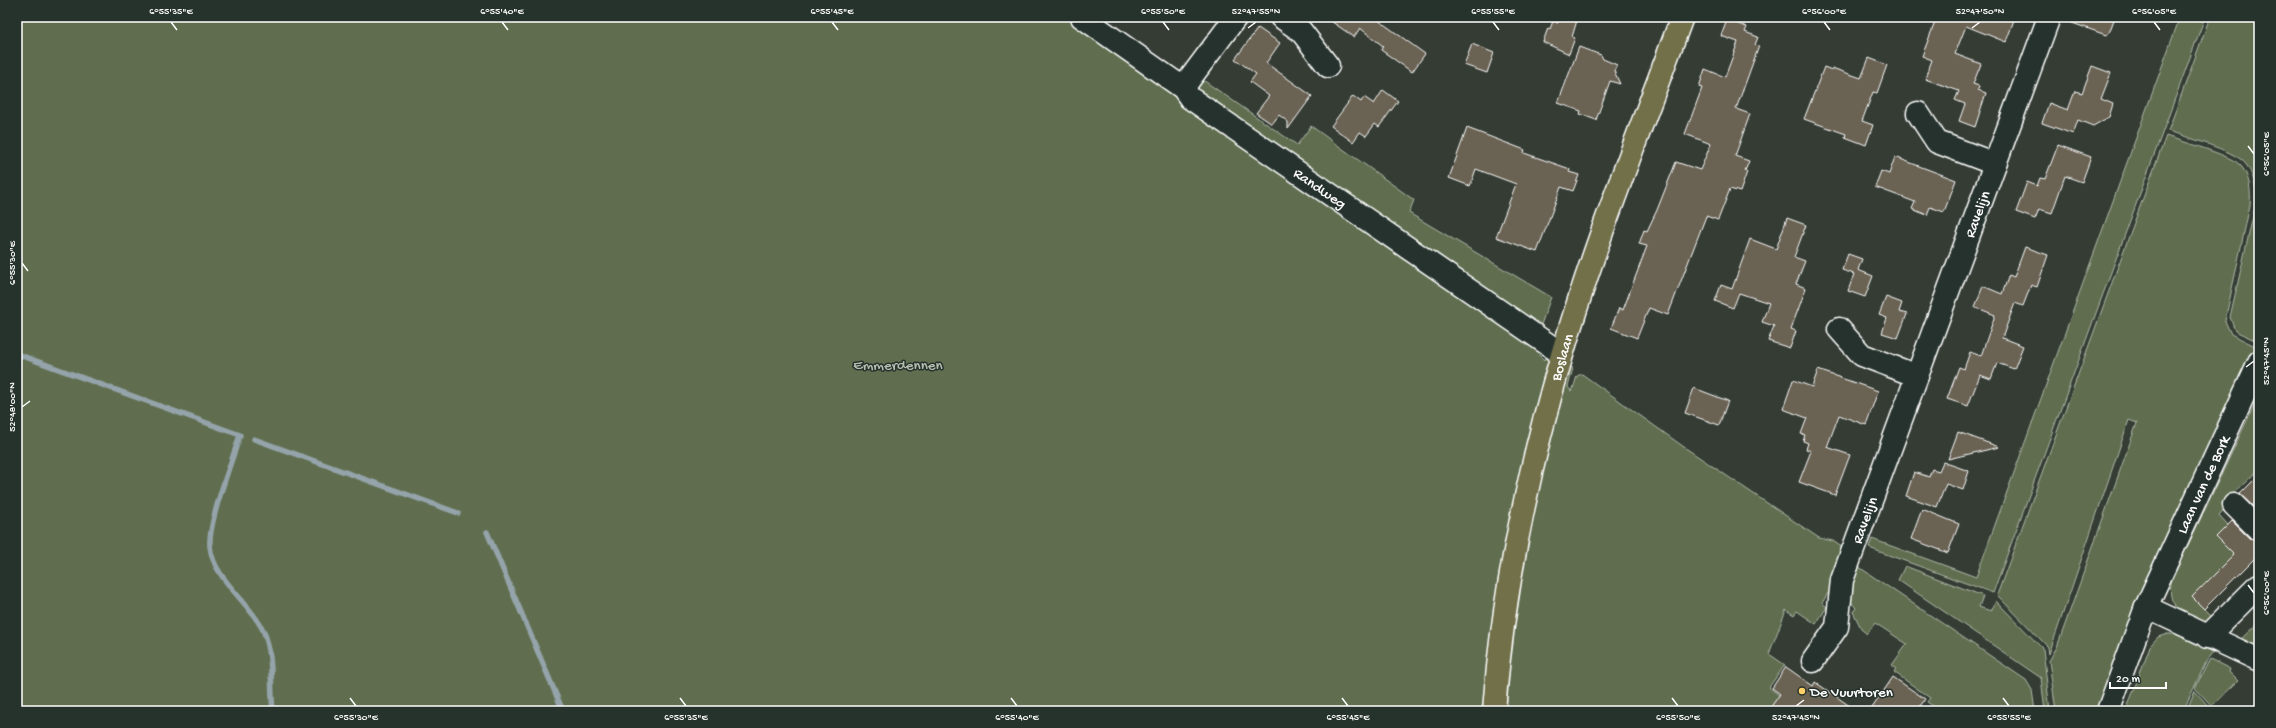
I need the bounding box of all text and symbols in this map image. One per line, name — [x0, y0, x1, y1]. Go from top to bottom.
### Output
text: 6°55'35"E — [149, 6, 193, 18]
text: 6°55'40"E — [480, 6, 524, 18]
text: 6°55'45"E — [811, 6, 854, 18]
text: 6°55'50"E — [1141, 6, 1186, 18]
text: 52°47'55"N — [1232, 6, 1281, 18]
text: 6°55'55"E — [1471, 6, 1516, 18]
text: 6°56'00"E — [1802, 6, 1847, 18]
text: 52°47'50"N — [1956, 6, 2005, 18]
text: 6°56'05"E — [2132, 6, 2177, 18]
text: 6°56'05"E — [2261, 131, 2273, 176]
street label: Randweg — [1289, 165, 1349, 214]
street label: Ravelijn — [1962, 189, 1995, 240]
text: 6°55'30"E — [7, 240, 19, 285]
street label: Boslaan — [1548, 332, 1579, 384]
text: 52°47'45"N — [2261, 337, 2273, 385]
park label: Emmerdennen — [853, 357, 943, 375]
text: 52°48'00"N — [7, 382, 19, 432]
street label: Laan van de Bork — [2174, 432, 2235, 537]
street label: Ravelijn — [1849, 495, 1883, 546]
text: 6°56'00"E — [2261, 570, 2273, 615]
scale bar — [2110, 664, 2166, 690]
text: 20 m — [2116, 673, 2141, 687]
place label: De Vuurtoren — [1809, 684, 1893, 702]
marker: De Vuurtoren — [1797, 686, 1807, 696]
text: 6°55'30"E — [334, 712, 379, 724]
text: 6°55'35"E — [664, 712, 708, 724]
text: 6°55'40"E — [995, 712, 1039, 724]
text: 6°55'45"E — [1327, 712, 1370, 724]
text: 6°55'50"E — [1656, 712, 1701, 724]
text: 52°47'45"N — [1772, 712, 1820, 724]
text: 6°55'55"E — [1987, 712, 2032, 724]

